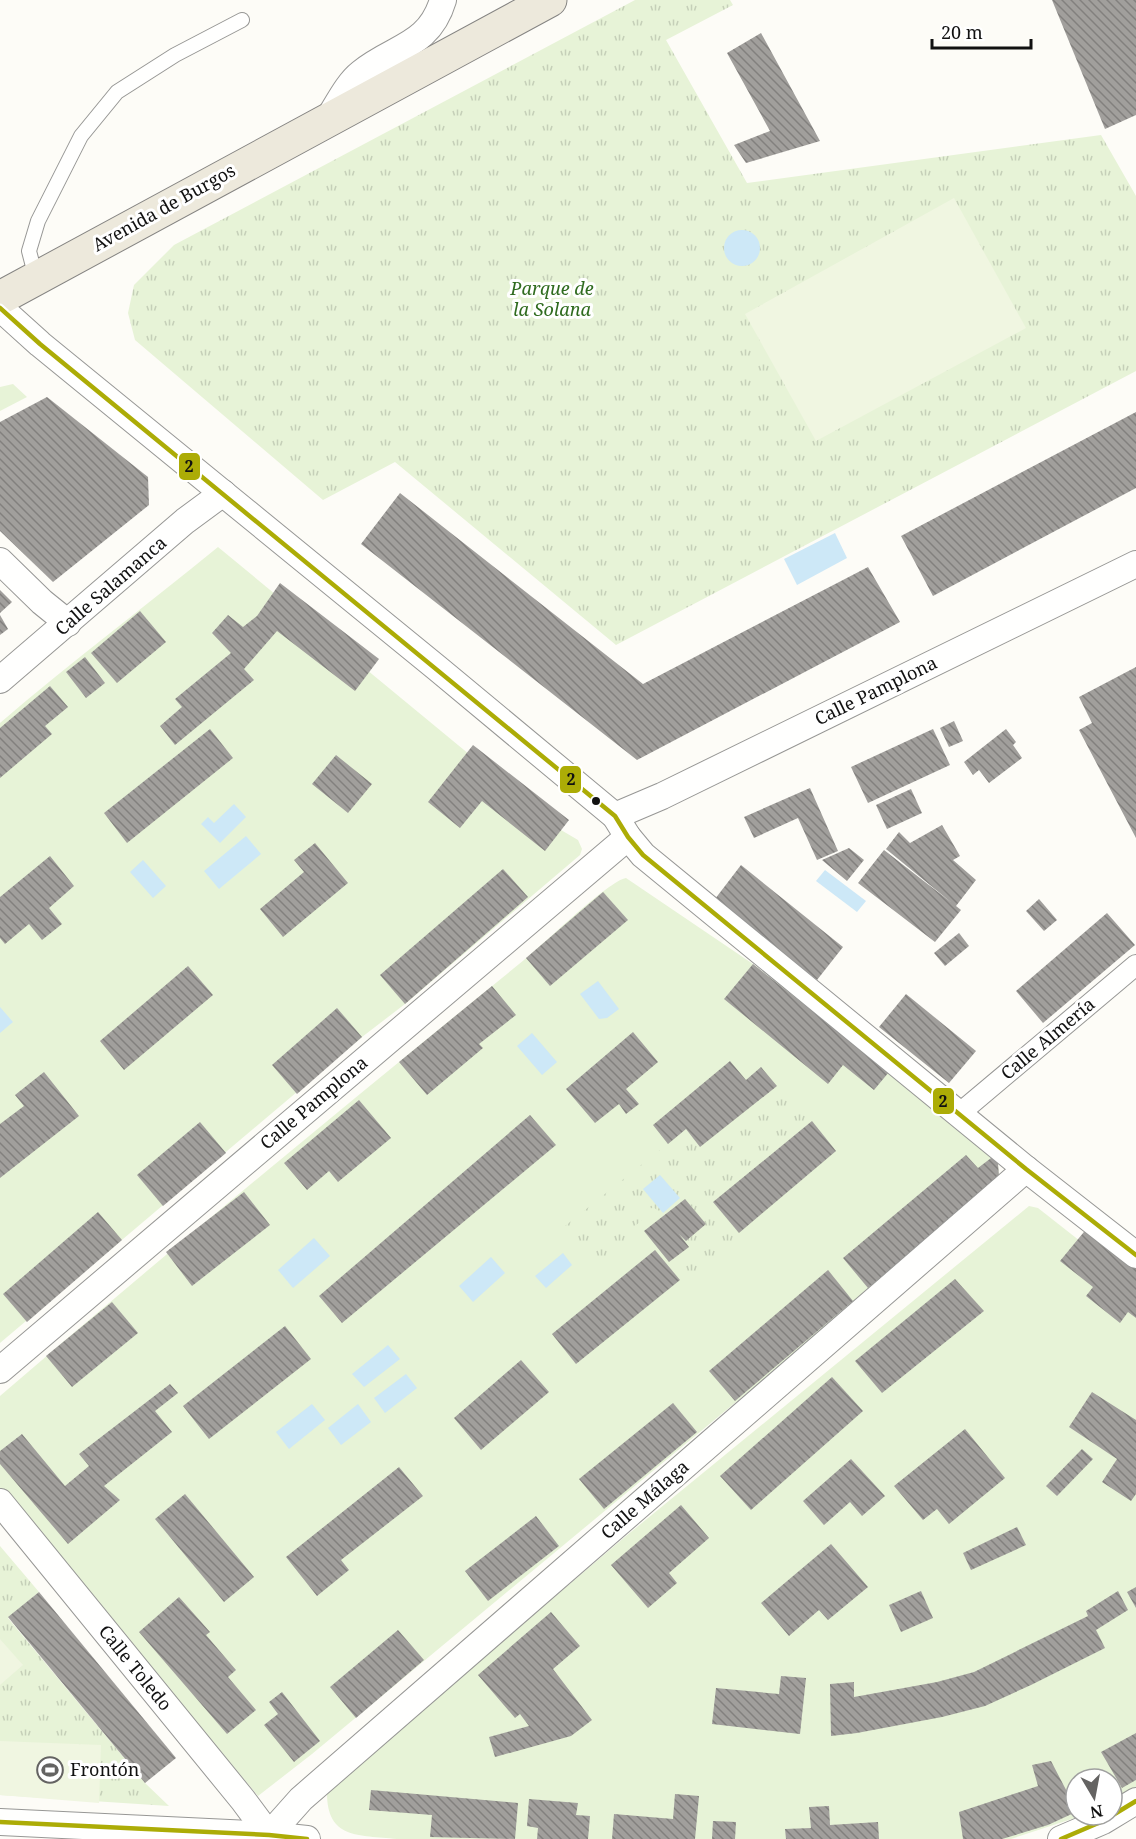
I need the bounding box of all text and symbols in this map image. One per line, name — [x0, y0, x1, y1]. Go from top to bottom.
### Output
scale bar — [932, 12, 1031, 50]
text: 20 m — [941, 20, 983, 44]
street label: Avenida de Burgos — [88, 158, 239, 256]
park label: Parque de la Solana — [509, 276, 594, 321]
line badge: 2 — [178, 452, 201, 481]
text: 2 — [184, 455, 194, 477]
street label: Calle Salamanca — [50, 530, 171, 640]
street label: Calle Pamplona — [810, 650, 941, 730]
line badge: 2 — [559, 765, 582, 794]
text: 2 — [566, 768, 576, 790]
unlabelled marker — [590, 795, 602, 807]
street label: Calle Almería — [995, 992, 1099, 1085]
street label: Calle Pamplona — [255, 1050, 372, 1154]
line badge: 2 — [932, 1087, 955, 1115]
text: 2 — [938, 1090, 948, 1112]
street label: Calle Málaga — [595, 1454, 693, 1544]
street label: Calle Toledo — [94, 1619, 178, 1715]
sports icon: Frontón — [35, 1755, 65, 1785]
place label: Frontón — [70, 1757, 140, 1781]
north arrow — [1064, 1767, 1124, 1827]
text: N — [1088, 1800, 1105, 1824]

